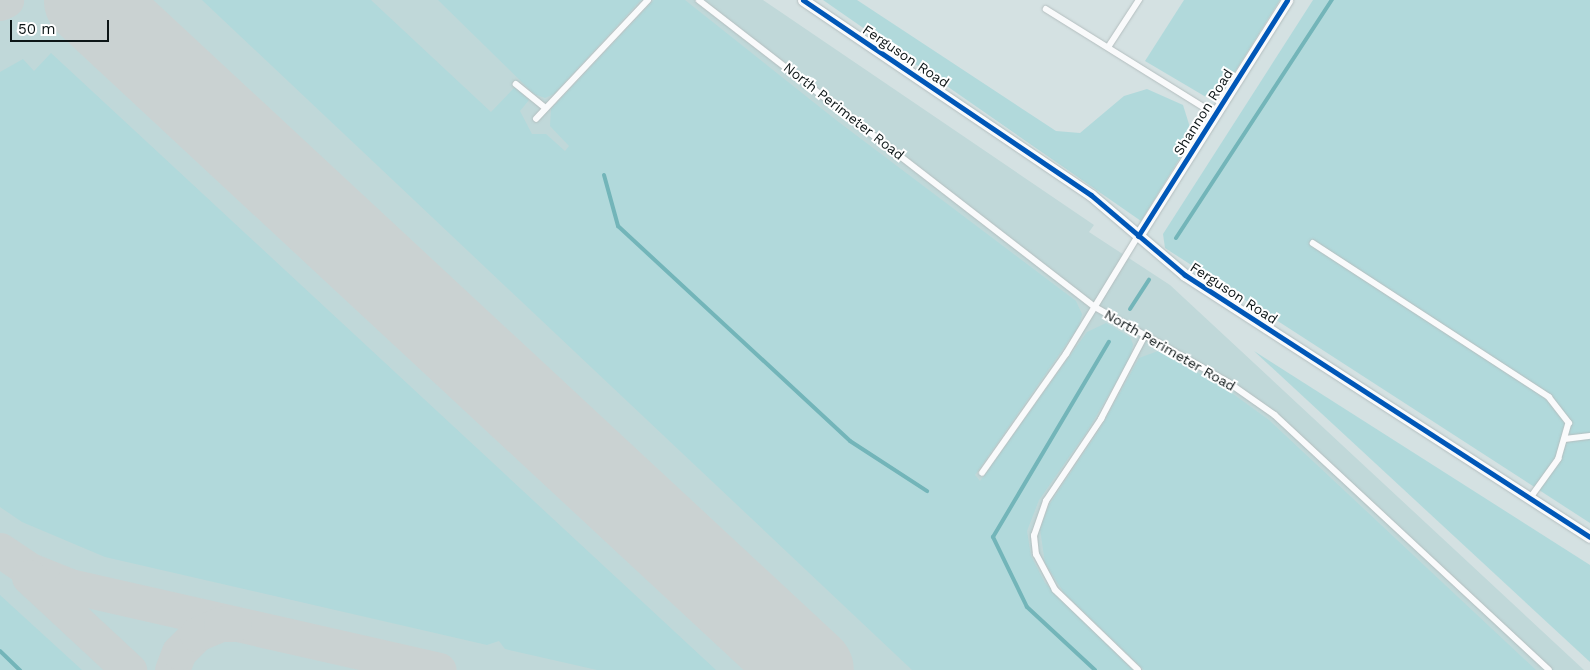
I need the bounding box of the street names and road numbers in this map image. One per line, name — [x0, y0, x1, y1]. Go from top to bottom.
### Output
street label: Ferguson Road — [860, 21, 952, 91]
street label: North Perimeter Road — [780, 59, 908, 163]
street label: Shannon Road — [1170, 66, 1236, 158]
street label: Ferguson Road — [1187, 259, 1281, 327]
street label: North Perimeter Road — [1101, 305, 1239, 395]

